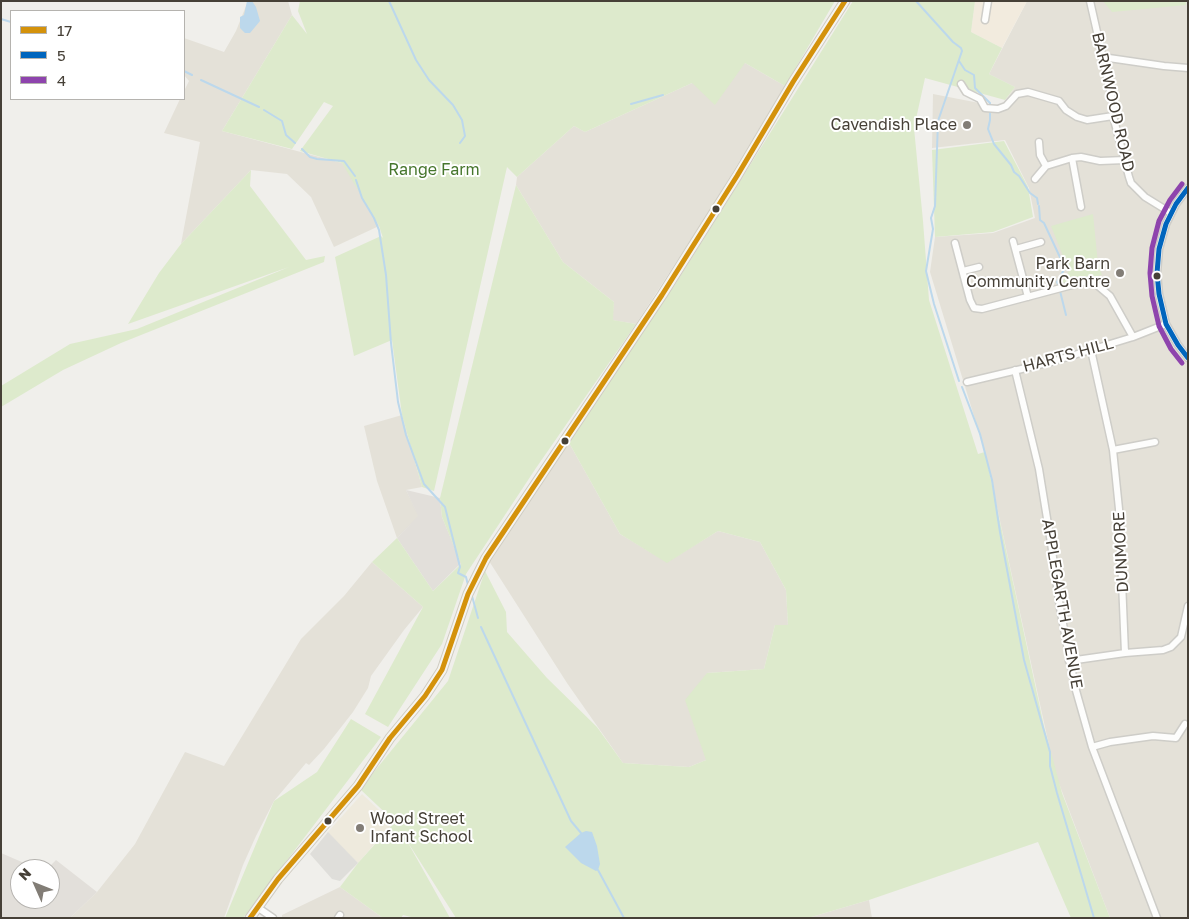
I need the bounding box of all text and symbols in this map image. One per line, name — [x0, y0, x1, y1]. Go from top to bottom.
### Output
legend — [10, 10, 185, 100]
text: 17 — [57, 21, 72, 39]
street label: BARNWOOD ROAD — [1088, 30, 1138, 174]
text: 5 — [57, 46, 66, 64]
text: 4 — [57, 71, 66, 89]
place label: Cavendish Place — [831, 115, 957, 135]
marker: Cavendish Place — [961, 119, 973, 131]
park label: Range Farm — [388, 160, 480, 180]
unlabelled marker — [711, 204, 721, 214]
place label: Park Barn Community Centre — [966, 254, 1110, 292]
marker: Park Barn Community Centre — [1114, 267, 1126, 279]
unlabelled marker — [1152, 271, 1162, 281]
street label: HARTS HILL — [1021, 334, 1115, 376]
unlabelled marker — [560, 436, 570, 446]
street label: DUNMORE — [1109, 511, 1133, 593]
street label: APPLEGARTH AVENUE — [1038, 517, 1086, 691]
place label: Wood Street Infant School — [370, 809, 473, 847]
unlabelled marker — [323, 816, 333, 826]
marker: Wood Street Infant School — [354, 822, 366, 834]
north arrow — [10, 859, 60, 909]
text: N — [15, 864, 34, 884]

